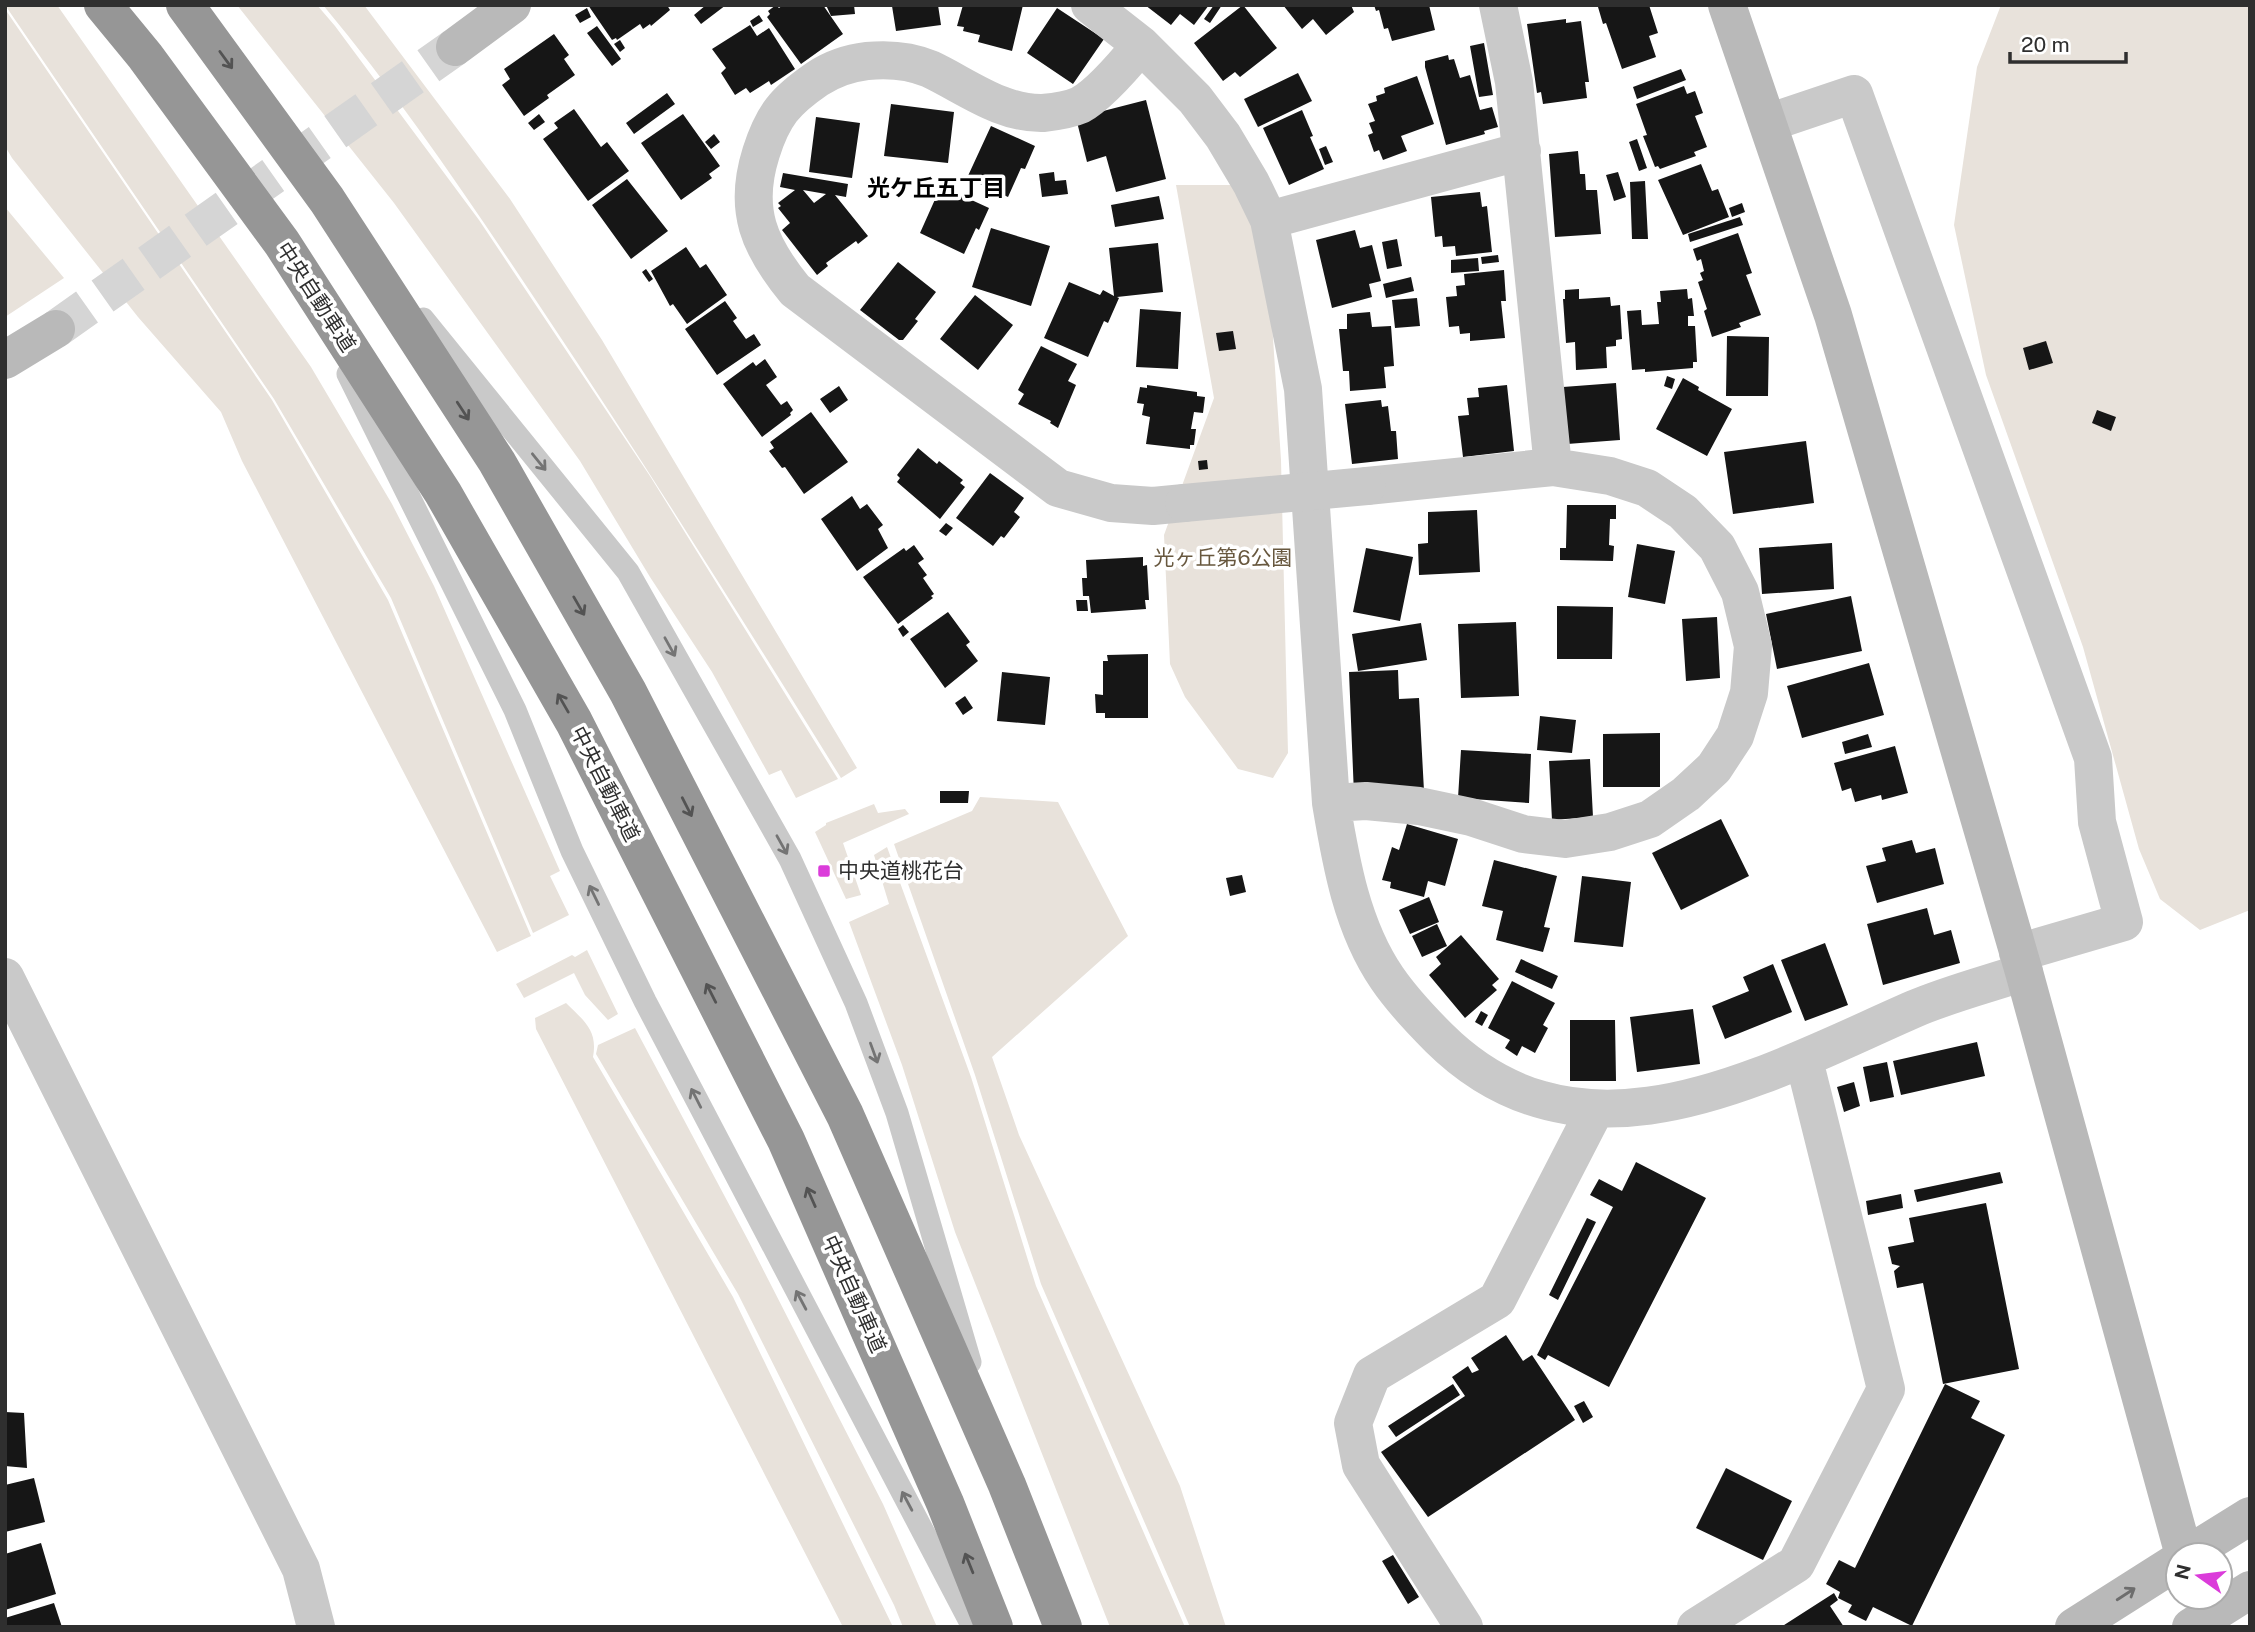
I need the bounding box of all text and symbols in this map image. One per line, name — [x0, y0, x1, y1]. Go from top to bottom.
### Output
scale bar — [2010, 21, 2126, 65]
text: 20 m — [2021, 32, 2070, 57]
one-way arrow — [218, 50, 233, 69]
district label: 光ケ丘五丁目 — [867, 174, 1005, 201]
street label: 中央自動車道 — [272, 237, 361, 356]
one-way arrow — [457, 400, 471, 420]
one-way arrow — [531, 453, 547, 471]
park label: 光ヶ丘第6公園 — [1153, 545, 1293, 570]
one-way arrow — [572, 596, 586, 616]
one-way arrow — [663, 637, 677, 657]
one-way arrow — [556, 693, 569, 714]
street label: 中央自動車道 — [566, 722, 645, 846]
one-way arrow — [680, 796, 694, 816]
one-way arrow — [775, 835, 789, 855]
place label: 中央道桃花台 — [838, 858, 964, 883]
marker: 中央道桃花台 — [816, 863, 832, 879]
one-way arrow — [586, 885, 600, 906]
one-way arrow — [704, 983, 718, 1004]
one-way arrow — [869, 1042, 882, 1064]
one-way arrow — [689, 1088, 702, 1109]
one-way arrow — [804, 1187, 817, 1208]
street label: 中央自動車道 — [817, 1231, 892, 1356]
one-way arrow — [794, 1290, 807, 1311]
one-way arrow — [900, 1492, 914, 1512]
north arrow — [2164, 1541, 2234, 1611]
one-way arrow — [962, 1553, 975, 1575]
text: N — [2170, 1562, 2195, 1582]
one-way arrow — [2116, 1586, 2135, 1601]

